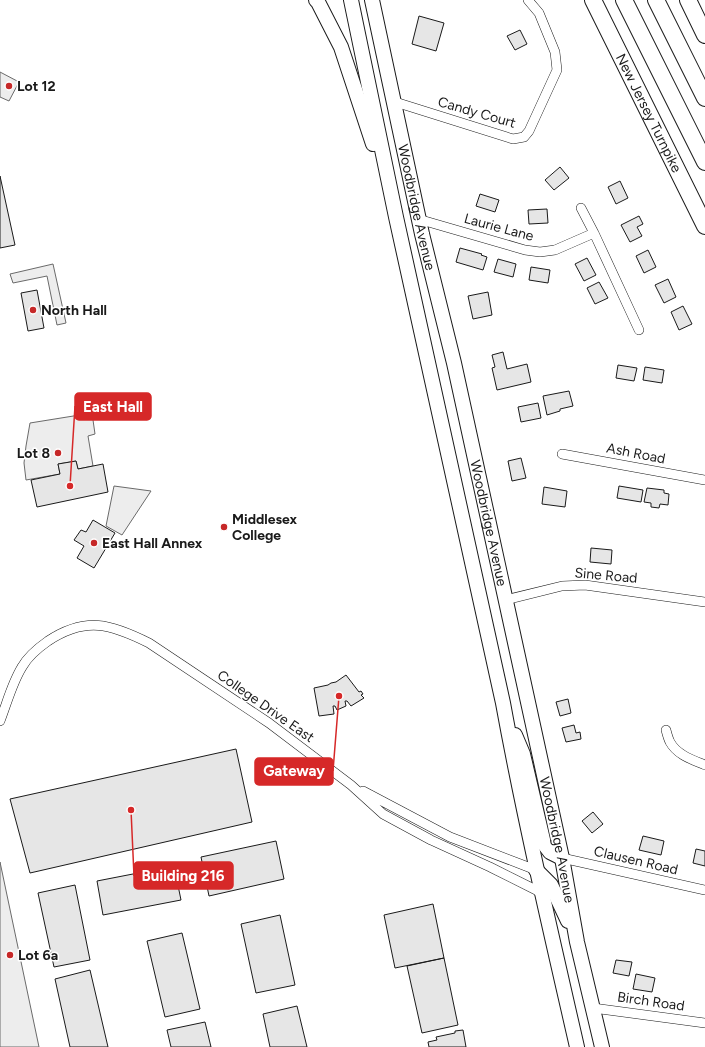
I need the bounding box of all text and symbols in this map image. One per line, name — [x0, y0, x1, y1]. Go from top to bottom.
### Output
street label: New Jersey Turnpike — [612, 51, 685, 176]
place label: Lot 12 — [17, 78, 56, 95]
marker: Lot 12 — [4, 81, 14, 91]
street label: Candy Court — [436, 93, 518, 132]
street label: Woodbridge Avenue — [394, 143, 439, 272]
street label: Laurie Lane — [462, 210, 536, 245]
place label: North Hall — [41, 302, 107, 319]
marker: North Hall — [28, 305, 38, 315]
callout: East Hall — [75, 393, 151, 420]
text: East Hall — [83, 398, 143, 416]
street label: Ash Road — [605, 439, 667, 468]
place label: Lot 8 — [17, 445, 50, 462]
marker: Lot 8 — [53, 448, 63, 458]
street label: Woodbridge Avenue — [466, 459, 511, 588]
place label: Middlesex College — [232, 511, 298, 544]
marker: Middlesex College — [219, 522, 229, 532]
place label: East Hall Annex — [102, 535, 203, 552]
marker: East Hall Annex — [89, 538, 99, 548]
street label: Sine Road — [574, 564, 638, 587]
street label: College Drive East — [214, 667, 317, 746]
callout: Gateway — [255, 758, 333, 785]
text: Gateway — [263, 762, 325, 780]
street label: Woodbridge Avenue — [535, 775, 578, 905]
street label: Clausen Road — [592, 843, 680, 878]
callout: Building 216 — [134, 862, 233, 889]
text: Building 216 — [142, 867, 225, 885]
place label: Lot 6a — [18, 947, 58, 964]
marker: Lot 6a — [5, 950, 15, 960]
street label: Birch Road — [616, 988, 686, 1015]

